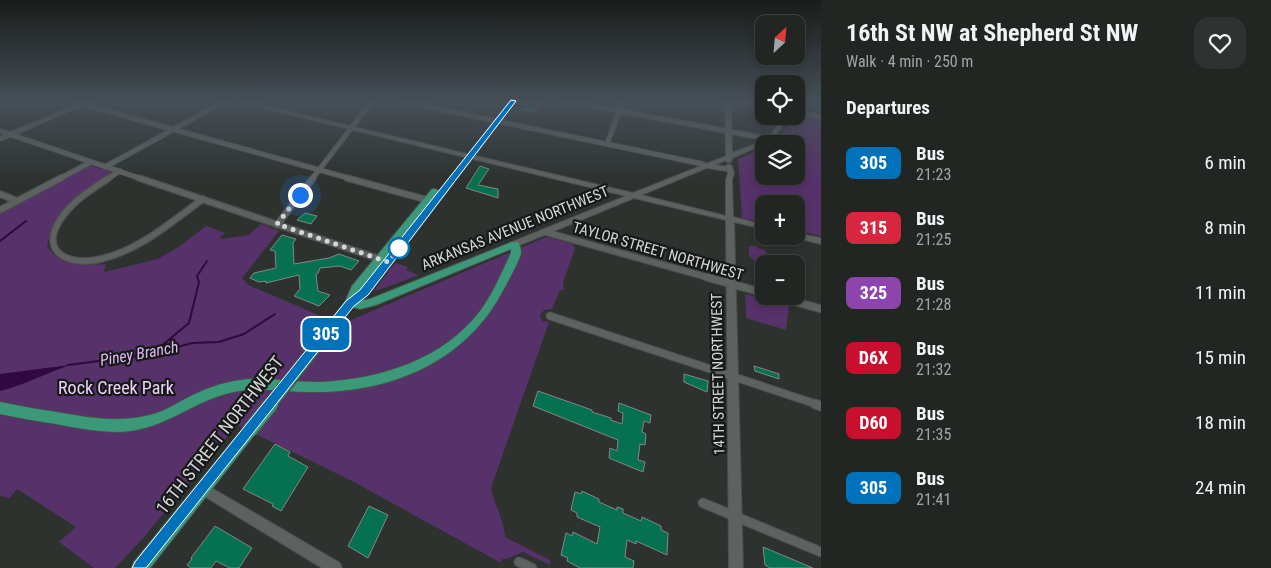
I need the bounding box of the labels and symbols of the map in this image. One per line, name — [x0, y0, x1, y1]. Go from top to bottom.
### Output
north arrow — [755, 15, 805, 65]
street label: ARKANSAS AVENUE NORTHWEST — [419, 182, 611, 274]
your location — [288, 183, 313, 208]
street label: TAYLOR STREET NORTHWEST — [570, 218, 746, 284]
unlabelled marker — [388, 237, 410, 259]
street label: 14TH STREET NORTHWEST — [708, 293, 728, 455]
line badge: 305 — [297, 318, 355, 350]
water label: Piney Branch — [98, 337, 180, 370]
street label: 16TH STREET NORTHWEST — [151, 352, 288, 518]
park label: Rock Creek Park — [58, 377, 174, 398]

